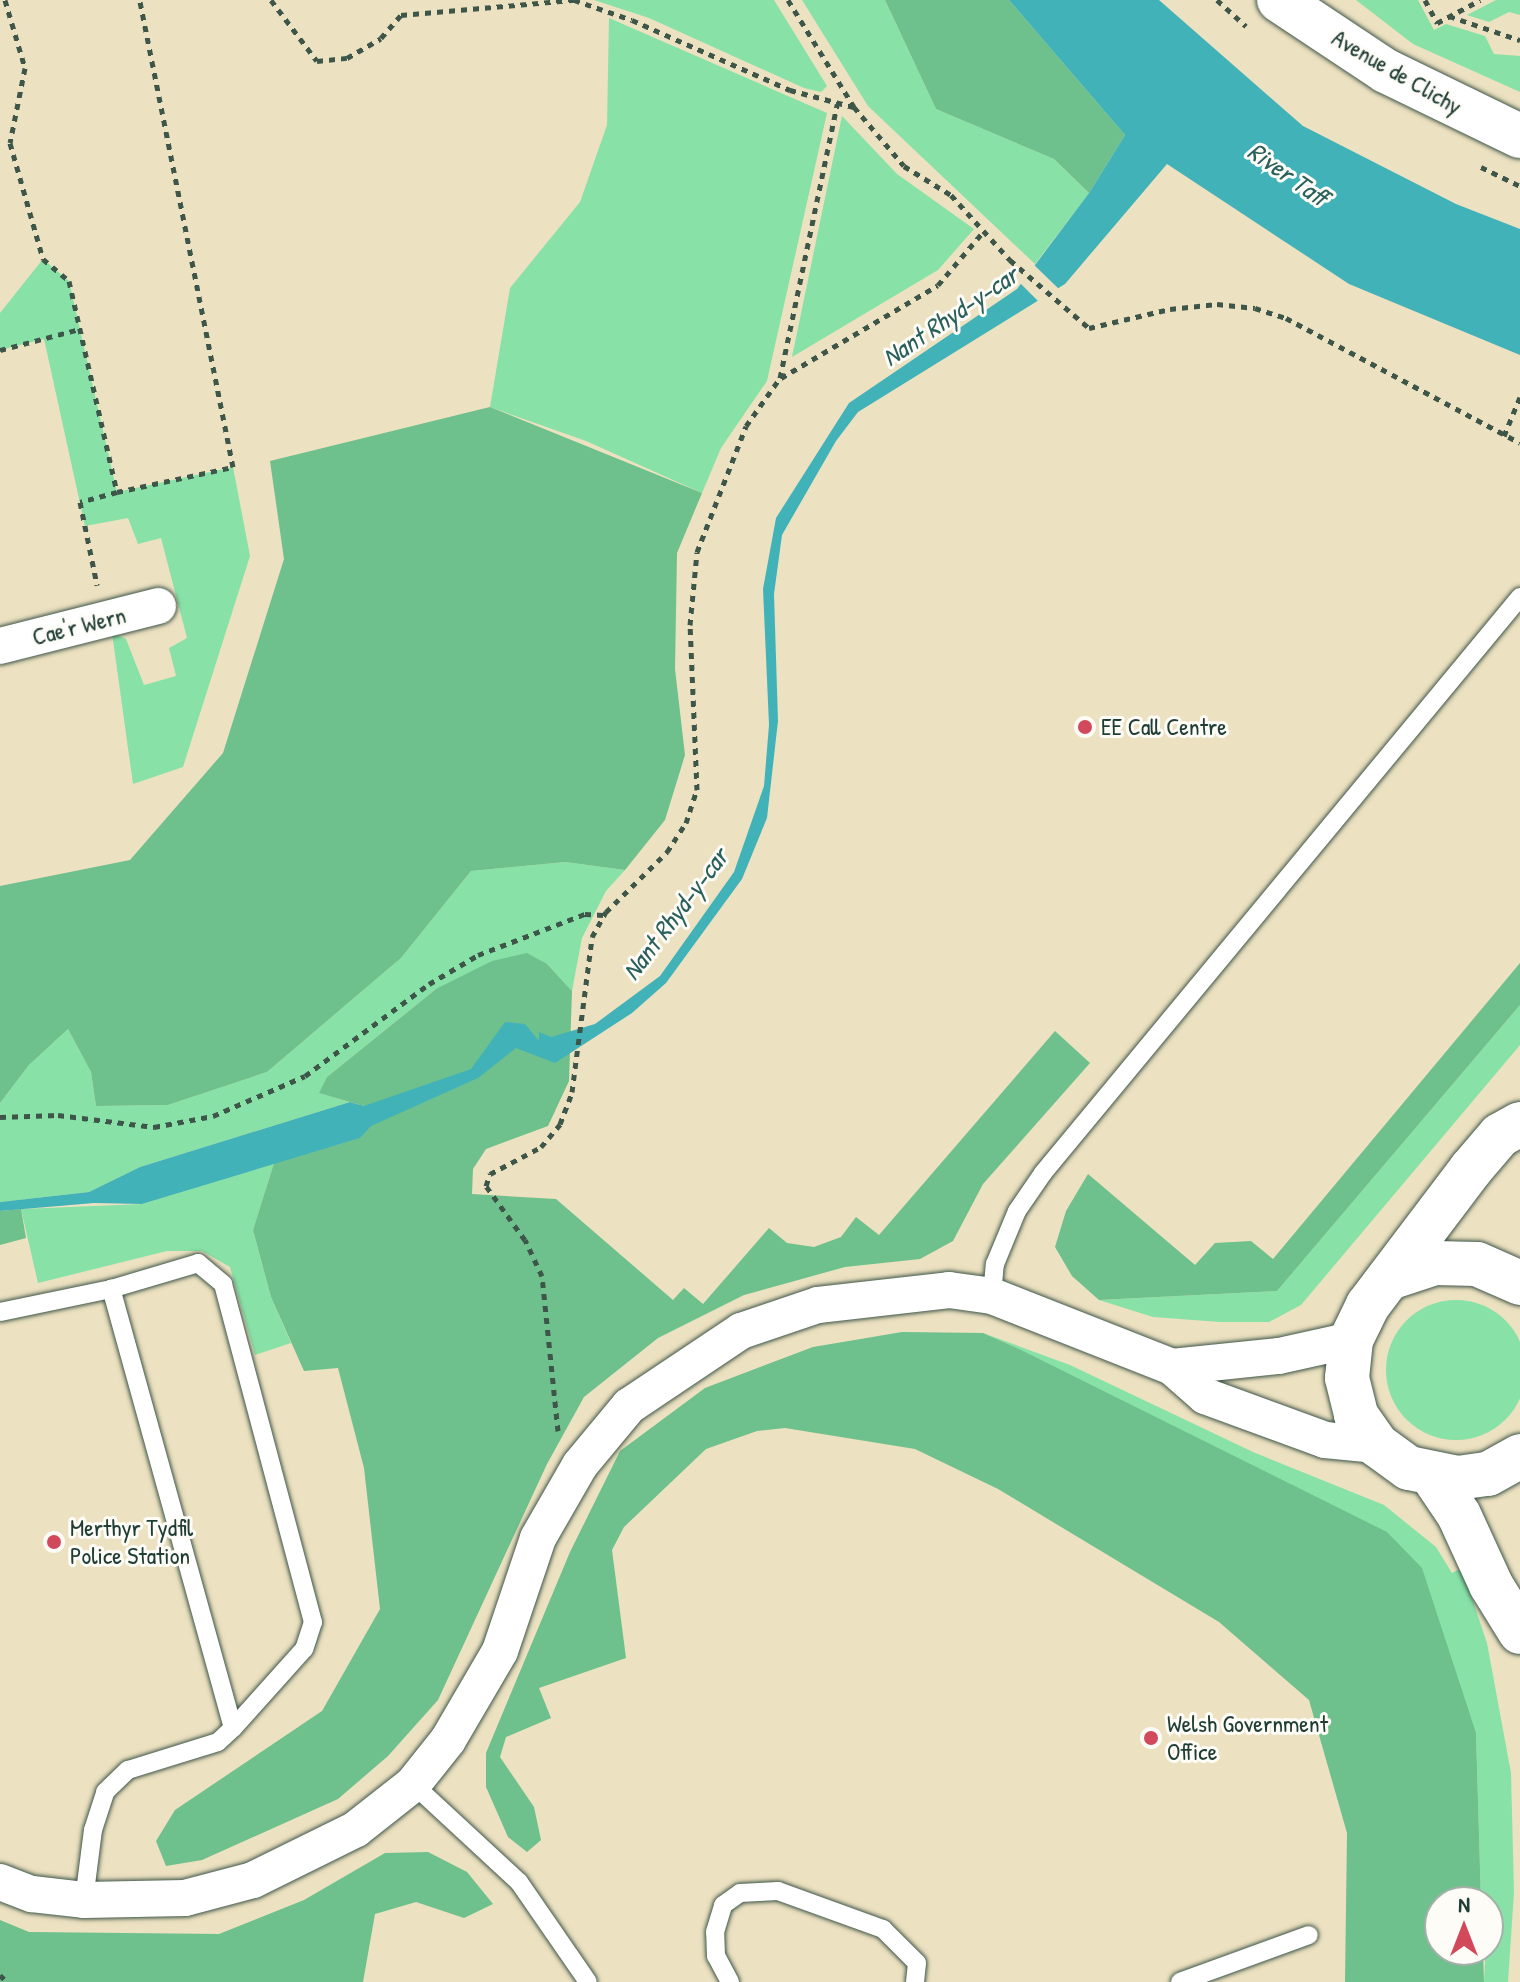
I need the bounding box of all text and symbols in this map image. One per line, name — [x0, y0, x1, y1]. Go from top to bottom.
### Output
street label: Avenue de Clichy — [1327, 23, 1467, 121]
water label: River Taff — [1242, 135, 1334, 213]
water label: Nant Rhyd-y-car — [876, 259, 1024, 373]
street label: Cae'r Wern — [29, 601, 129, 651]
place label: EE Call Centre — [1101, 713, 1227, 741]
marker: EE Call Centre — [1076, 718, 1094, 736]
water label: Nant Rhyd-y-car — [615, 842, 735, 986]
place label: Merthyr Tydfil Police Station — [70, 1514, 193, 1570]
marker: Merthyr Tydfil Police Station — [45, 1533, 63, 1551]
place label: Welsh Government Office — [1167, 1710, 1328, 1766]
marker: Welsh Government Office — [1142, 1729, 1160, 1747]
north arrow — [1424, 1886, 1504, 1966]
text: N — [1458, 1889, 1470, 1919]

